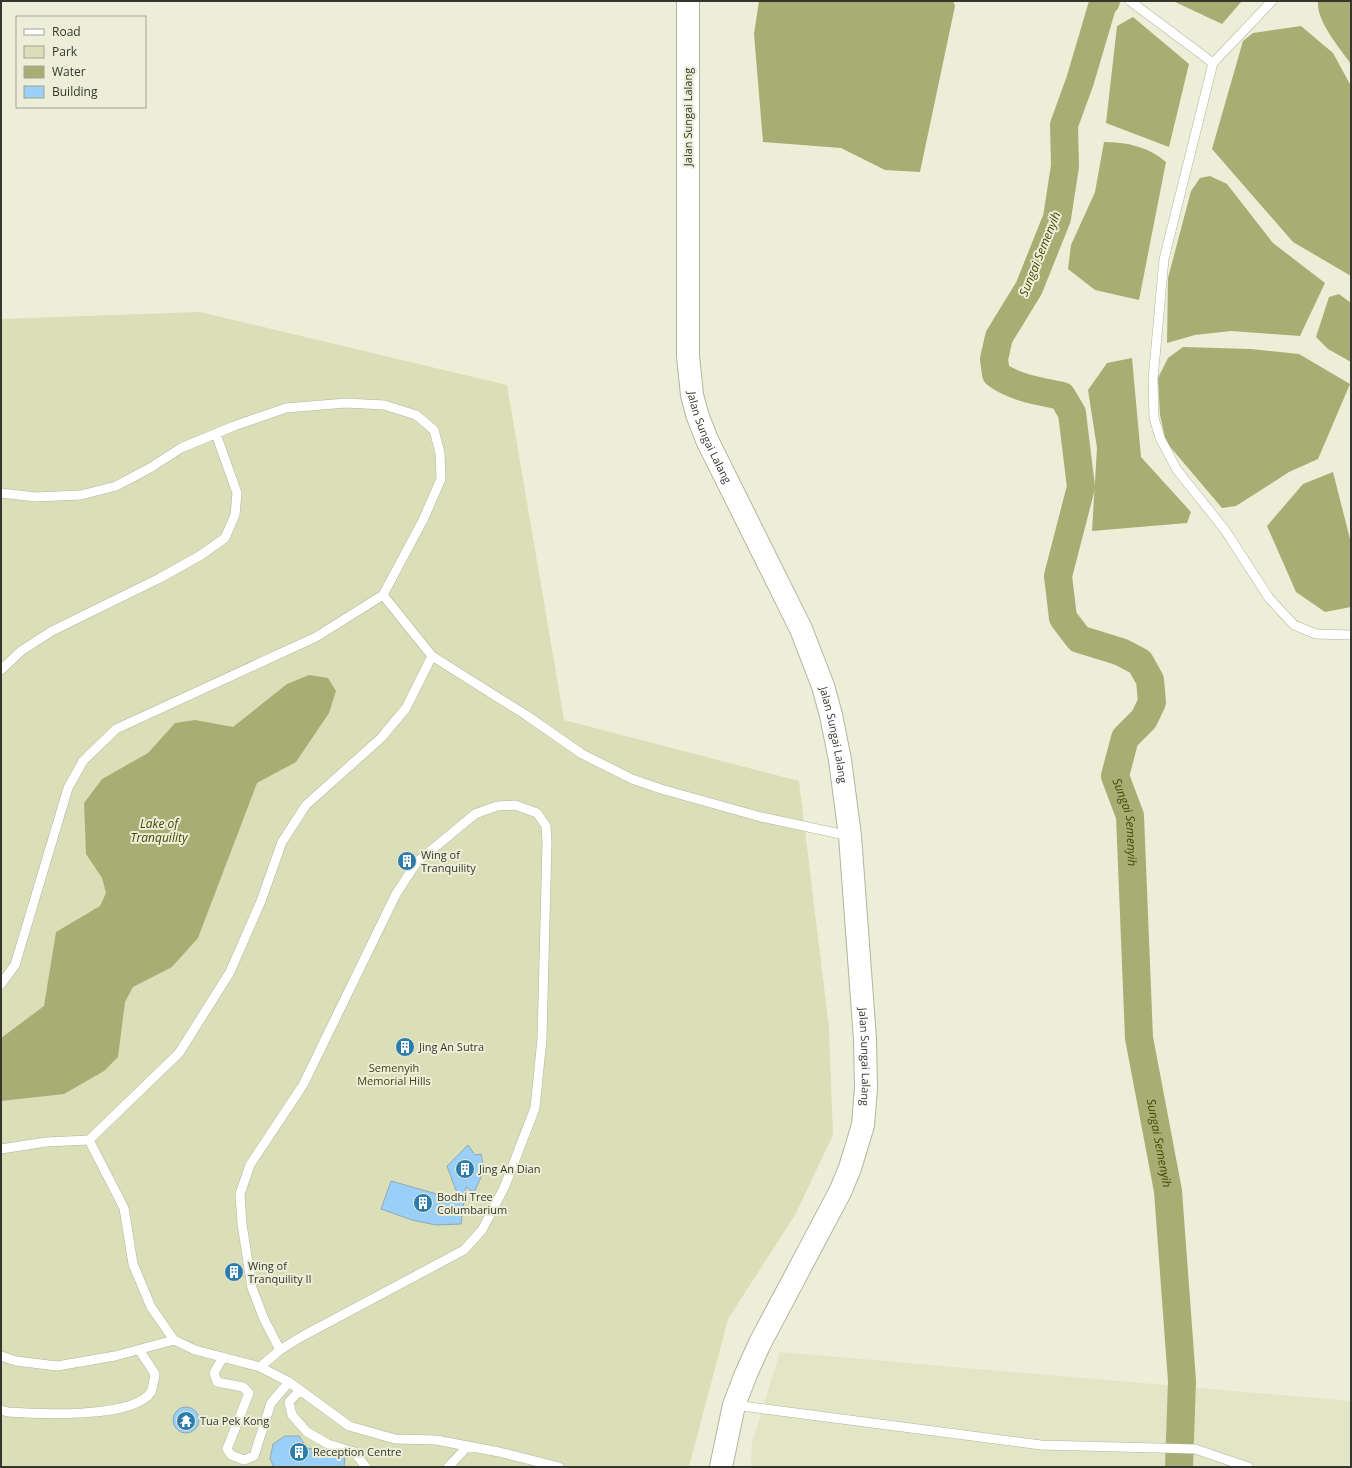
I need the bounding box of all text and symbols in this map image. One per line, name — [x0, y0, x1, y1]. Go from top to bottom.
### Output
legend — [16, 16, 146, 108]
text: Road — [52, 23, 81, 40]
text: Park — [52, 43, 78, 60]
text: Water — [52, 63, 86, 80]
street label: Jalan Sungai Lalang — [680, 68, 695, 167]
text: Building — [52, 83, 98, 100]
water label: Sungai Semenyih — [1015, 209, 1064, 299]
street label: Jalan Sungai Lalang — [685, 390, 735, 486]
street label: Jalan Sungai Lalang — [816, 684, 851, 784]
water label: Sungai Semenyih — [1109, 776, 1141, 867]
water label: Lake of Tranquility — [131, 815, 189, 846]
place label: Wing of Tranquility — [421, 847, 476, 875]
building icon: Wing of Tranquility — [396, 850, 418, 872]
street label: Jalan Sungai Lalang — [856, 1006, 874, 1107]
building icon: Jing An Sutra — [394, 1036, 416, 1058]
place label: Jing An Sutra — [418, 1039, 484, 1054]
park label: Semenyih Memorial Hills — [357, 1060, 431, 1088]
water label: Sungai Semenyih — [1143, 1097, 1176, 1189]
building icon: Jing An Dian — [454, 1158, 476, 1180]
place label: Jing An Dian — [478, 1161, 540, 1176]
place label: Bodhi Tree Columbarium — [437, 1189, 507, 1217]
building icon: Bodhi Tree Columbarium — [412, 1192, 434, 1214]
place label: Wing of Tranquility II — [248, 1258, 312, 1286]
building icon: Wing of Tranquility II — [223, 1261, 245, 1283]
temple icon: Tua Pek Kong — [175, 1410, 197, 1432]
place label: Tua Pek Kong — [200, 1413, 269, 1428]
building icon: Reception Centre — [288, 1441, 310, 1463]
place label: Reception Centre — [313, 1444, 402, 1459]

